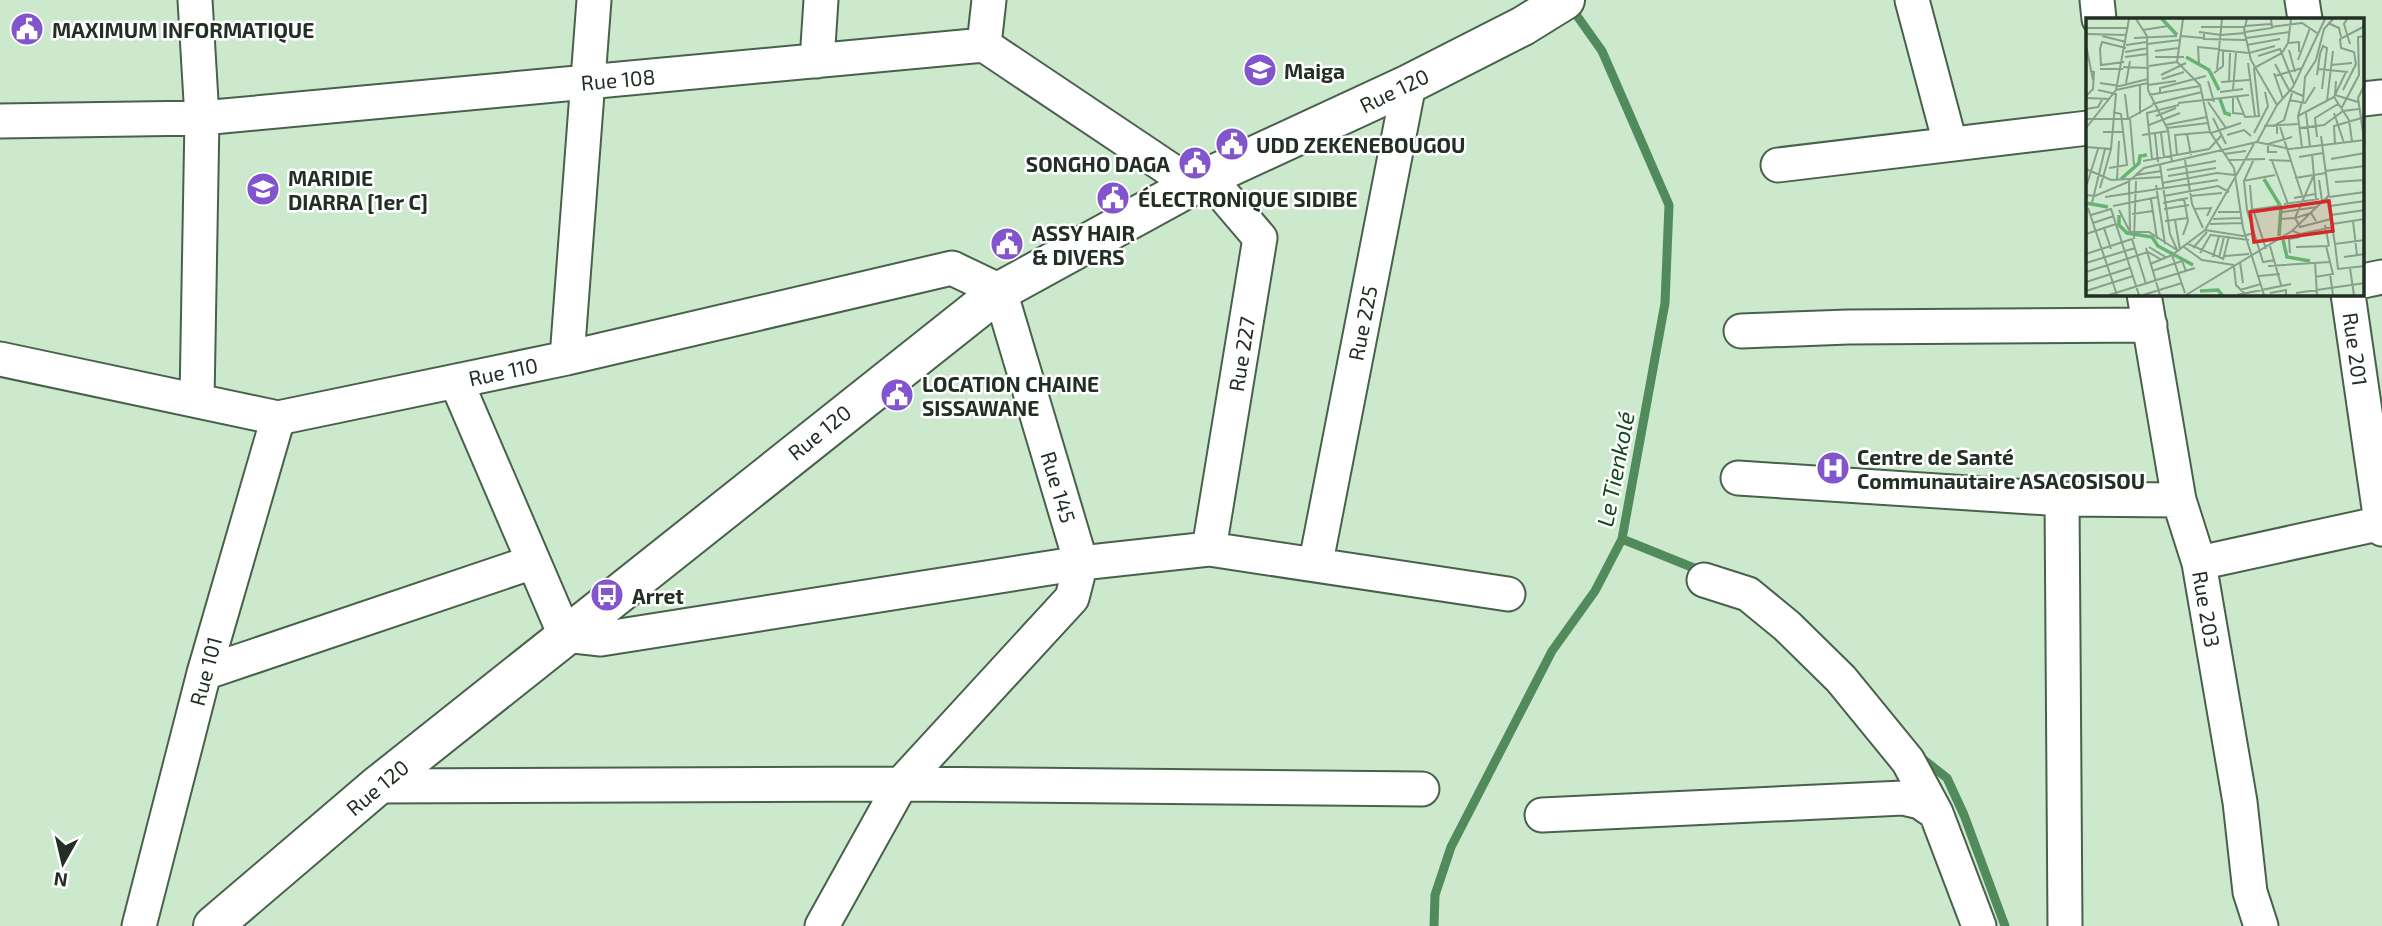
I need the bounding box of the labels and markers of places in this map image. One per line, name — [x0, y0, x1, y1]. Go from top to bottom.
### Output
public building icon: MAXIMUM INFORMATIQUE — [8, 10, 46, 48]
place label: MAXIMUM INFORMATIQUE — [52, 17, 314, 43]
school or university icon: Maiga — [1241, 51, 1279, 89]
place label: Maiga — [1284, 58, 1345, 83]
public building icon: UDD ZEKENEBOUGOU — [1213, 125, 1251, 163]
place label: UDD ZEKENEBOUGOU — [1256, 132, 1465, 157]
public building icon: SONGHO DAGA — [1176, 144, 1214, 182]
place label: SONGHO DAGA — [1026, 151, 1170, 176]
place label: MARIDIE DIARRA [1er C] — [288, 165, 428, 214]
school or university icon: MARIDIE DIARRA [1er C] — [244, 170, 282, 208]
public building icon: ÉLECTRONIQUE SIDIBE — [1094, 179, 1132, 217]
place label: ÉLECTRONIQUE SIDIBE — [1138, 186, 1358, 212]
place label: ASSY HAIR & DIVERS — [1032, 220, 1135, 269]
public building icon: ASSY HAIR & DIVERS — [988, 225, 1026, 263]
place label: LOCATION CHAINE SISSAWANE — [922, 371, 1099, 420]
public building icon: LOCATION CHAINE SISSAWANE — [878, 376, 916, 414]
place label: Centre de Santé Communautaire ASACOSISOU — [1857, 444, 2145, 493]
hospital icon: Centre de Santé Communautaire ASACOSISOU — [1814, 449, 1852, 487]
bus stop icon: Arret — [588, 576, 626, 614]
place label: Arret — [632, 583, 684, 608]

